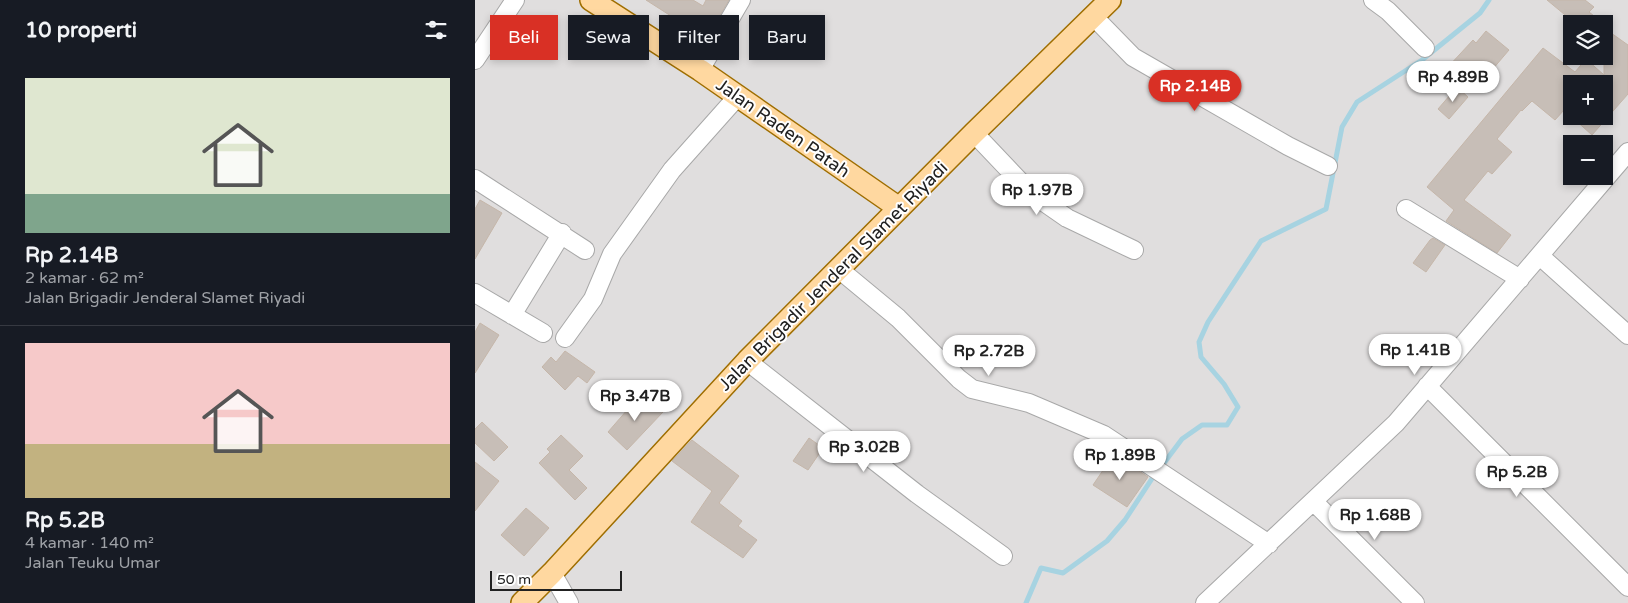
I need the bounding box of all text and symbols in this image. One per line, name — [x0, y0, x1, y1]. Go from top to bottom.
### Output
chip: Beli — [490, 15, 558, 60]
chip: Sewa — [568, 15, 649, 60]
chip: Filter — [659, 15, 739, 60]
chip: Baru — [749, 15, 825, 60]
map controls — [1563, 15, 1613, 185]
button: layers — [1563, 15, 1613, 65]
icon: filters — [422, 16, 450, 44]
text: 10 properti — [25, 18, 137, 43]
pin: Rp 4.89B — [1401, 61, 1505, 103]
text: Rp 4.89B — [1418, 67, 1488, 87]
pin: Rp 2.14B — [1143, 70, 1247, 112]
street label: Jalan Raden Patah — [712, 74, 854, 182]
button: + — [1563, 75, 1613, 125]
text: Rp 2.14B — [1159, 76, 1231, 96]
icon: home — [193, 110, 283, 200]
button: − — [1563, 135, 1613, 185]
street label: Jalan Brigadir Jenderal Slamet Riyadi — [714, 157, 952, 395]
pin: Rp 1.97B — [985, 174, 1089, 216]
text: Rp 1.97B — [1001, 180, 1073, 200]
text: Rp 2.14B — [25, 243, 118, 268]
text: 2 kamar · 62 m² — [25, 268, 144, 288]
text: Jalan Brigadir Jenderal Slamet Riyadi — [25, 288, 305, 308]
pin: Rp 2.72B — [937, 334, 1041, 377]
pin: Rp 1.41B — [1363, 334, 1467, 376]
text: Rp 1.41B — [1380, 340, 1450, 360]
text: Rp 2.72B — [954, 341, 1024, 361]
icon: home — [193, 376, 283, 466]
pin: Rp 3.47B — [583, 380, 687, 422]
text: Rp 3.47B — [600, 386, 670, 406]
pin: Rp 3.02B — [812, 430, 916, 473]
text: Rp 3.02B — [828, 437, 900, 457]
pin: Rp 1.89B — [1068, 438, 1172, 481]
text: Rp 1.89B — [1085, 445, 1155, 465]
pin: Rp 5.2B — [1471, 456, 1563, 498]
text: Rp 5.2B — [1487, 462, 1547, 482]
pin: Rp 1.68B — [1323, 498, 1427, 541]
text: Rp 1.68B — [1339, 505, 1411, 525]
text: Rp 5.2B — [25, 508, 105, 533]
text: 4 kamar · 140 m² — [25, 533, 154, 553]
text: Jalan Teuku Umar — [25, 553, 160, 573]
scale bar — [490, 568, 623, 591]
text: 50 m — [497, 571, 531, 588]

